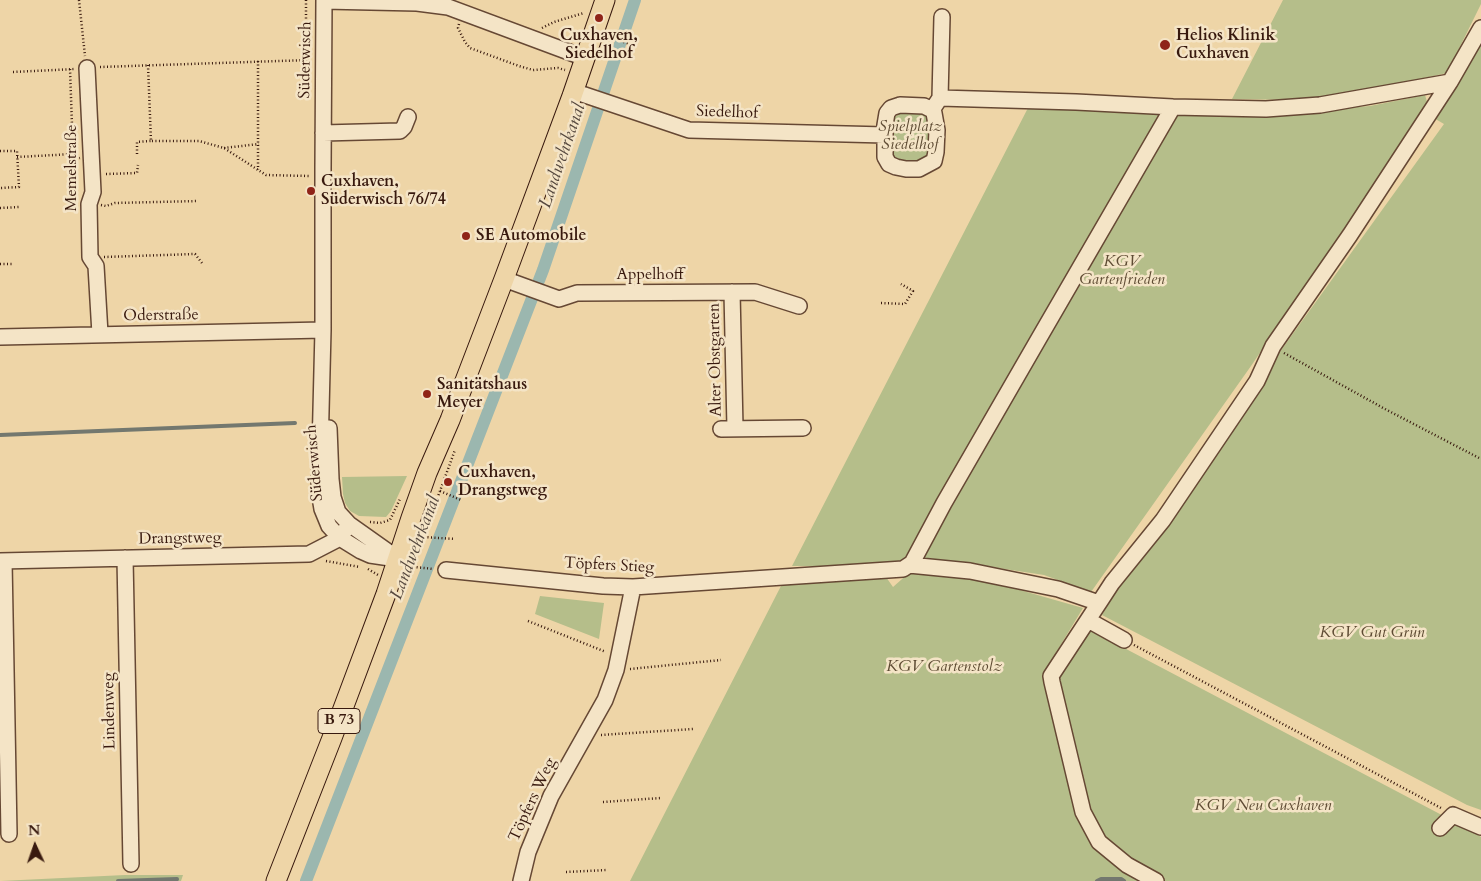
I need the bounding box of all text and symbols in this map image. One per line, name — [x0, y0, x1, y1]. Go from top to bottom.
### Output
marker: Cuxhaven, Siedelhof — [593, 12, 605, 24]
street label: Süderwisch — [296, 21, 316, 99]
place label: Cuxhaven, Siedelhof — [560, 26, 638, 64]
place label: Helios Klinik Cuxhaven — [1176, 26, 1275, 64]
marker: Helios Klinik Cuxhaven — [1158, 38, 1172, 52]
water label: Landwehrkanal — [535, 101, 591, 211]
street label: Siedelhof — [696, 102, 758, 124]
park label: Spielplatz Siedelhof — [878, 117, 942, 155]
street label: Memelstraße — [62, 124, 82, 212]
place label: Cuxhaven, Süderwisch 76/74 — [321, 172, 446, 210]
marker: Cuxhaven, Süderwisch 76/74 — [305, 185, 317, 197]
place label: SE Automobile — [476, 226, 586, 246]
marker: SE Automobile — [460, 230, 472, 242]
park label: KGV Gartenfrieden — [1079, 252, 1165, 290]
street label: Appelhoff — [617, 265, 683, 285]
street label: Alter Obstgarten — [705, 303, 727, 417]
street label: Oderstraße — [123, 306, 199, 326]
place label: Sanitätshaus Meyer — [437, 375, 527, 413]
marker: Sanitätshaus Meyer — [421, 388, 433, 400]
street label: Süderwisch — [302, 424, 328, 502]
place label: Cuxhaven, Drangstweg — [458, 463, 547, 501]
marker: Cuxhaven, Drangstweg — [442, 476, 454, 488]
water label: Landwehrkanal — [386, 493, 446, 603]
street label: Drangstweg — [138, 529, 222, 549]
street label: Töpfers Stieg — [563, 554, 655, 578]
park label: KGV Gut Grün — [1319, 623, 1425, 643]
park label: KGV Gartenstolz — [886, 657, 1002, 677]
street label: Lindenweg — [100, 672, 120, 750]
road number: B 73 — [318, 708, 360, 734]
street label: Töpfers Weg — [505, 755, 561, 845]
park label: KGV Neu Cuxhaven — [1194, 796, 1332, 816]
north arrow — [10, 821, 60, 871]
text: N — [28, 821, 41, 840]

